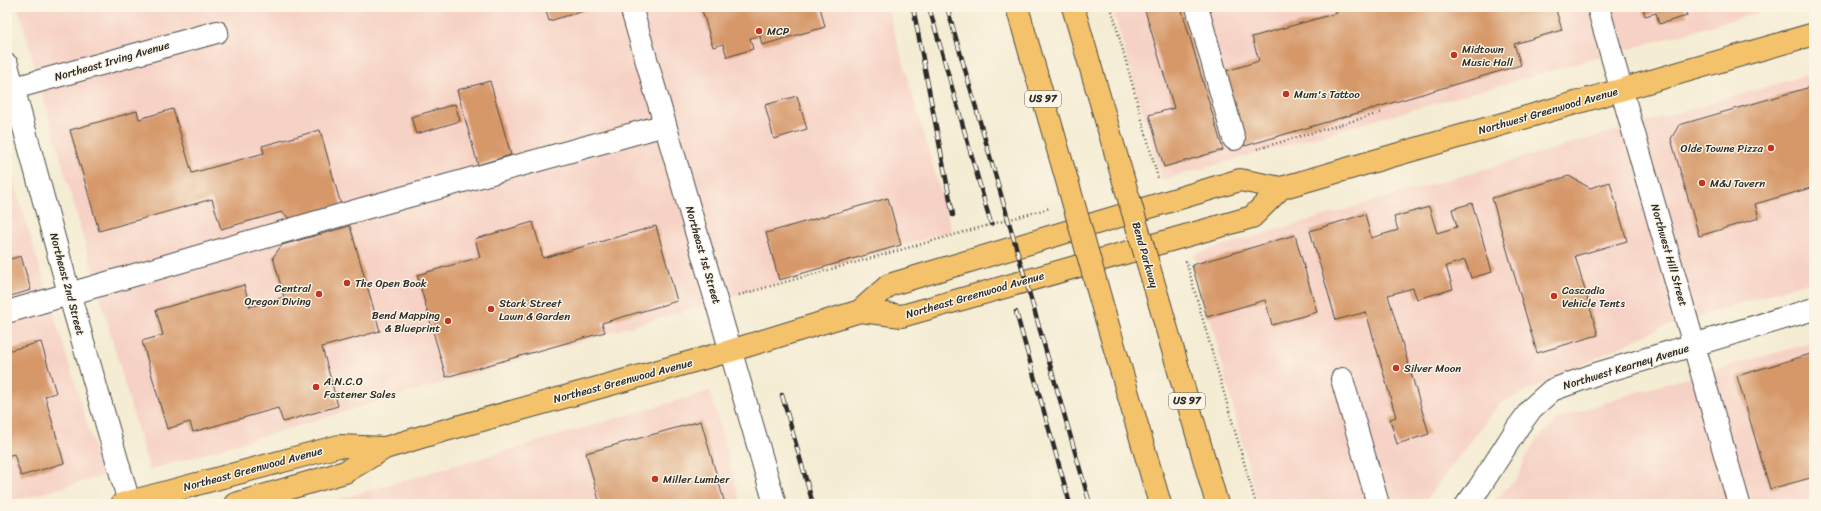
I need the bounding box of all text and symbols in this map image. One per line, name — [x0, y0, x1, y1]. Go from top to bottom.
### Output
place label: MCP — [767, 22, 790, 41]
marker: MCP — [754, 26, 764, 36]
street label: Northeast Irving Avenue — [52, 35, 172, 87]
place label: Midtown Music Hall — [1462, 40, 1514, 72]
marker: Midtown Music Hall — [1449, 50, 1459, 60]
street label: Northwest Greenwood Avenue — [1476, 82, 1621, 140]
place label: Mum's Tattoo — [1294, 85, 1360, 104]
marker: Mum's Tattoo — [1281, 89, 1291, 99]
road number: US 97 — [1025, 91, 1061, 107]
place label: Olde Towne Pizza — [1681, 139, 1763, 158]
marker: Olde Towne Pizza — [1766, 143, 1776, 153]
place label: M&J Tavern — [1710, 174, 1765, 193]
marker: M&J Tavern — [1697, 178, 1707, 188]
street label: Northwest Hill Street — [1645, 202, 1693, 309]
street label: Northeast 1st Street — [680, 204, 726, 307]
street label: Bend Parkway — [1126, 220, 1164, 291]
street label: Northeast 2nd Street — [44, 231, 90, 338]
street label: Northeast Greenwood Avenue — [903, 266, 1047, 324]
place label: The Open Book — [355, 274, 427, 293]
marker: The Open Book — [342, 278, 352, 288]
place label: Central Oregon Diving — [244, 279, 312, 311]
place label: Cascadia Vehicle Tents — [1562, 281, 1625, 313]
marker: Central Oregon Diving — [314, 289, 324, 299]
marker: Cascadia Vehicle Tents — [1549, 291, 1559, 301]
place label: Stark Street Lawn & Garden — [499, 294, 570, 326]
marker: Stark Street Lawn & Garden — [486, 304, 496, 314]
place label: Bend Mapping & Blueprint — [372, 306, 440, 338]
marker: Bend Mapping & Blueprint — [443, 316, 453, 326]
street label: Northwest Kearney Avenue — [1561, 339, 1692, 395]
street label: Northeast Greenwood Avenue — [551, 353, 695, 409]
place label: Silver Moon — [1404, 359, 1461, 378]
marker: Silver Moon — [1391, 363, 1401, 373]
place label: A.N.C.O Fastener Sales — [323, 372, 396, 404]
marker: A.N.C.O Fastener Sales — [311, 382, 321, 392]
road number: US 97 — [1169, 393, 1205, 409]
street label: Northeast Greenwood Avenue — [181, 441, 325, 497]
place label: Miller Lumber — [663, 470, 730, 489]
marker: Miller Lumber — [650, 474, 660, 484]

